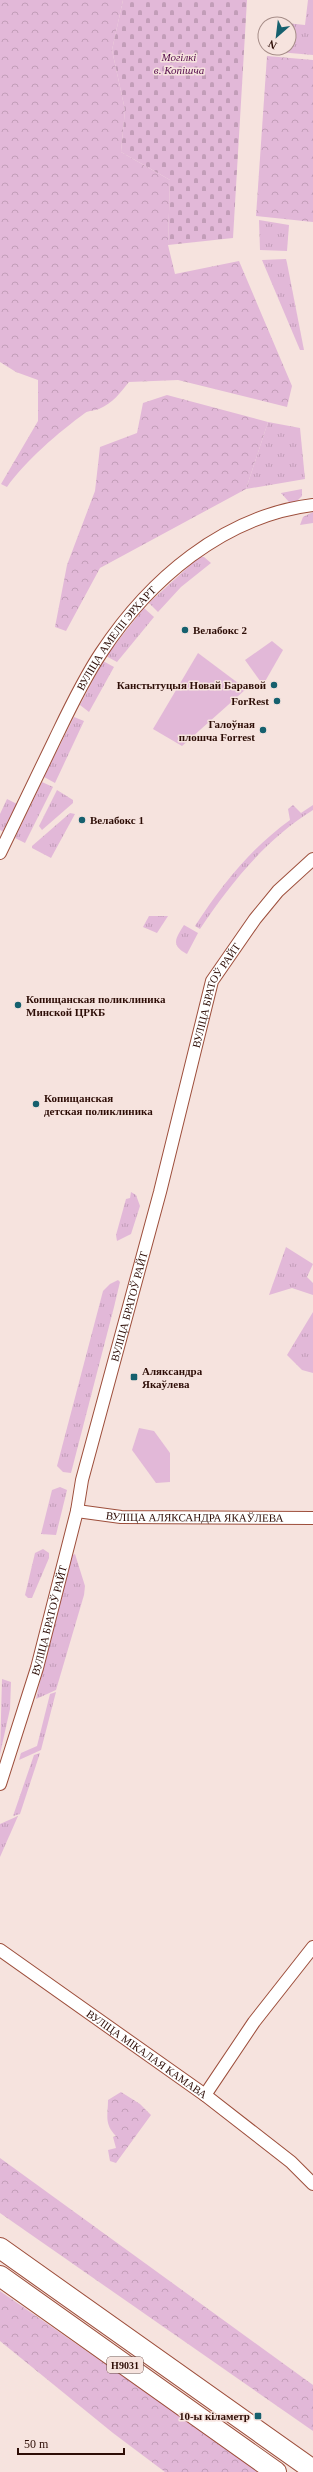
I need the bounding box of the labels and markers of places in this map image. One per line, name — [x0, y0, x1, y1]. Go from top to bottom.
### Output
place label: Велабокс 2 — [193, 624, 247, 636]
marker: Велабокс 2 — [180, 625, 190, 635]
place label: Канстытуцыя Новай Баравой — [117, 679, 267, 691]
marker: Канстытуцыя Новай Баравой — [269, 680, 279, 690]
place label: ForRest — [231, 695, 269, 707]
marker: ForRest — [272, 696, 282, 706]
place label: Галоўная плошча Forrest — [179, 718, 255, 743]
marker: Галоўная плошча Forrest — [258, 725, 268, 735]
place label: Велабокс 1 — [90, 814, 144, 826]
marker: Велабокс 1 — [77, 815, 87, 825]
place label: Копищанская поликлиника Минской ЦРКБ — [26, 993, 166, 1018]
marker: Копищанская поликлиника Минской ЦРКБ — [13, 1000, 23, 1010]
place label: Копищанская детская поликлиника — [44, 1092, 153, 1117]
marker: Копищанская детская поликлиника — [31, 1099, 41, 1109]
place label: Аляксандра Якаўлева — [142, 1365, 203, 1390]
marker: Аляксандра Якаўлева — [129, 1372, 139, 1382]
place label: 10-ы кіламетр — [179, 2410, 250, 2422]
marker: 10-ы кіламетр — [253, 2411, 263, 2421]

